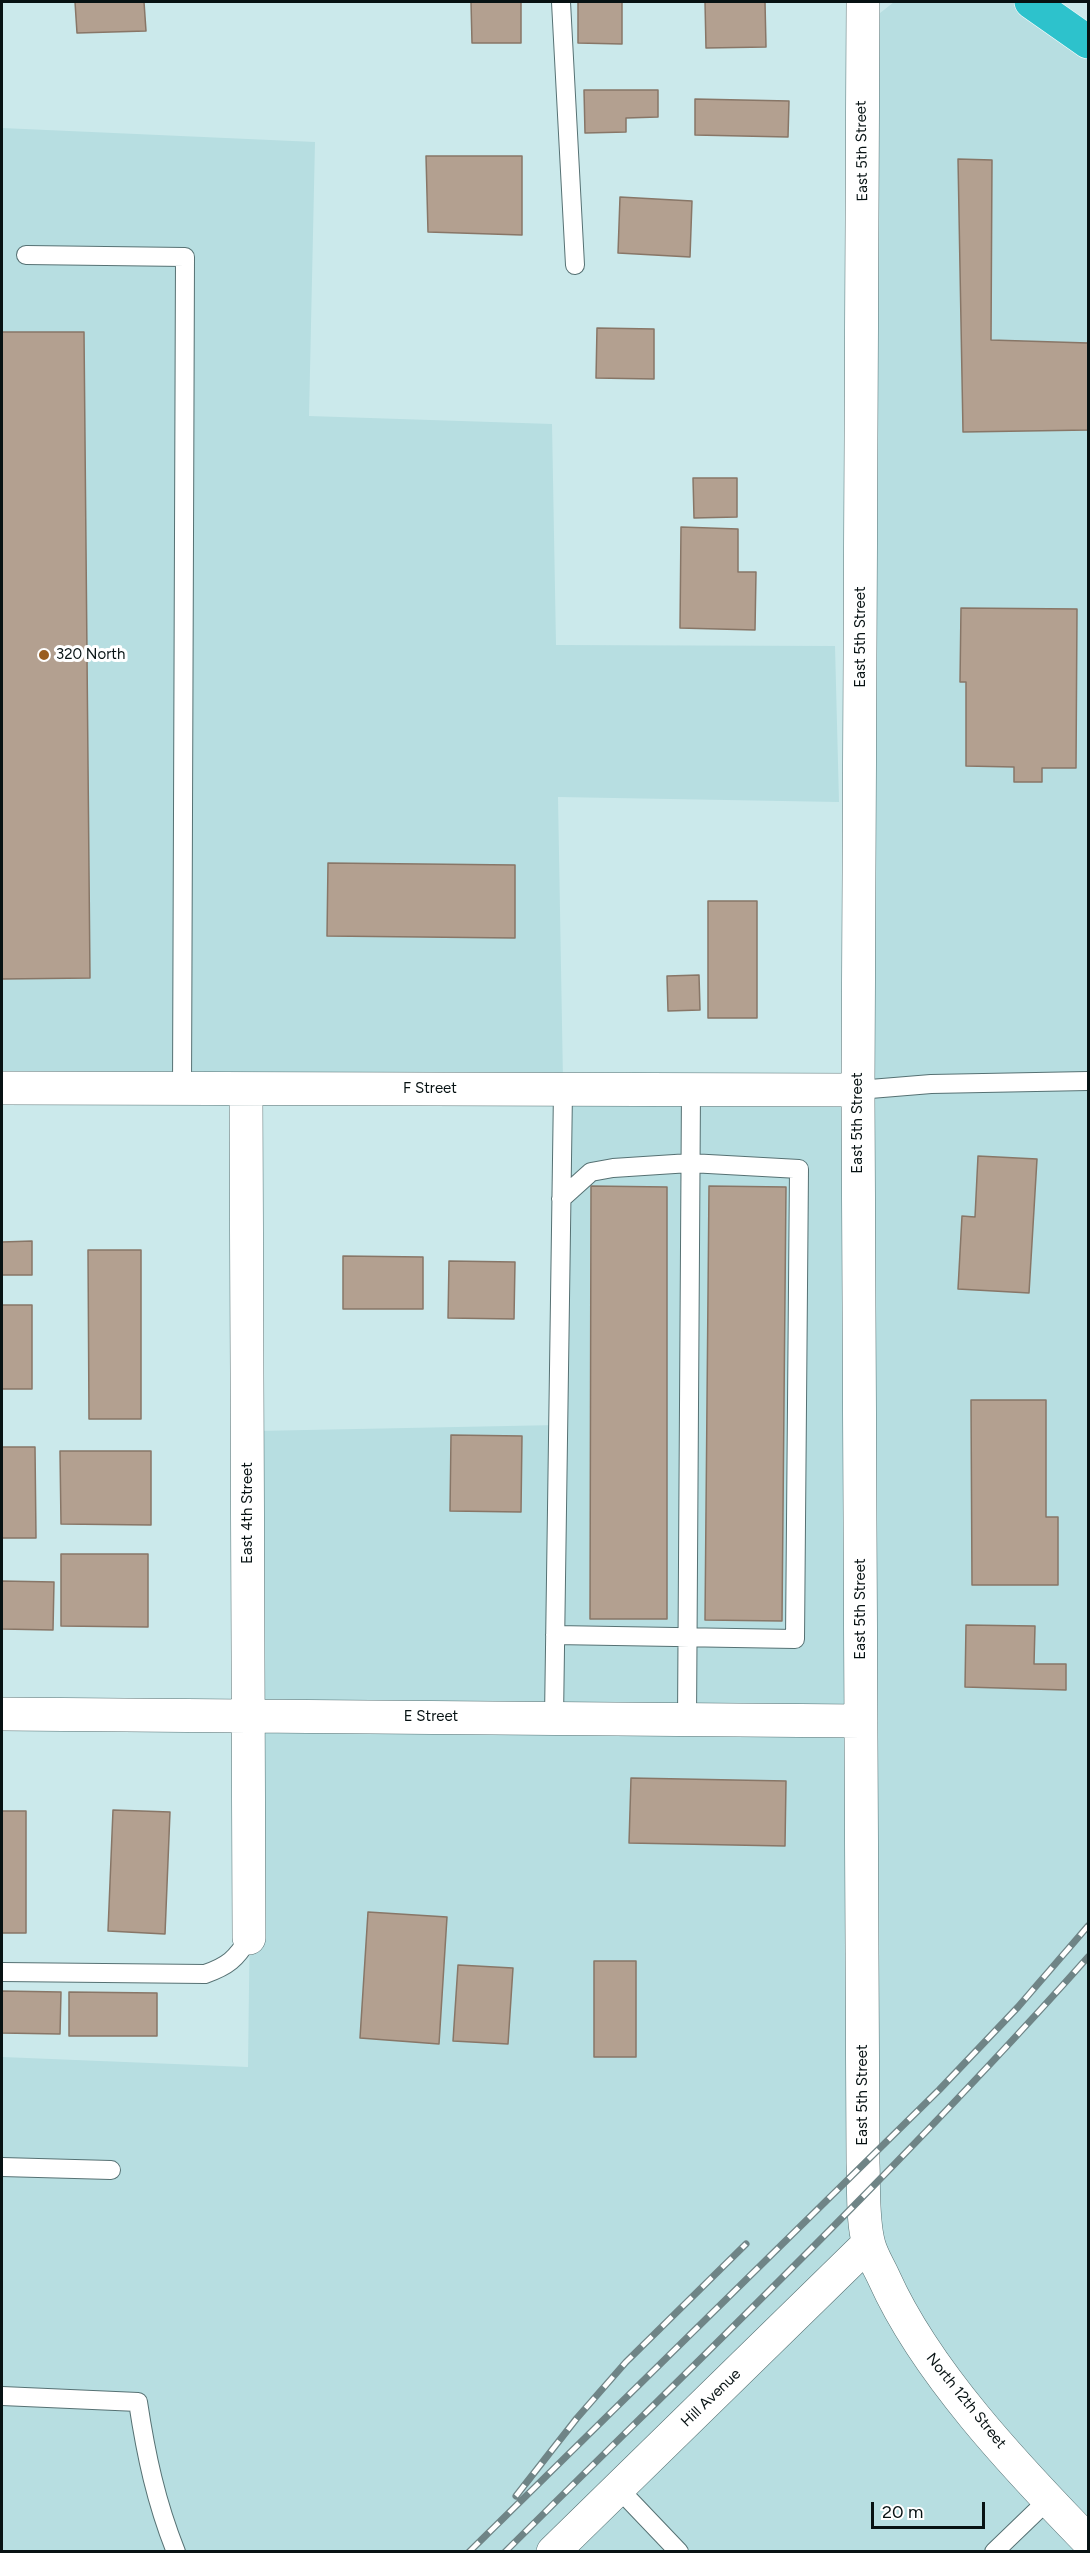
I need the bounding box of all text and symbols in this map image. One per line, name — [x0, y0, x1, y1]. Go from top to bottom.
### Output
street label: East 5th Street — [852, 100, 872, 202]
street label: East 5th Street — [852, 586, 870, 688]
place label: 320 North — [56, 646, 125, 664]
marker: 320 North — [37, 648, 51, 662]
street label: East 5th Street — [849, 1072, 867, 1174]
street label: F Street — [403, 1080, 457, 1098]
street label: East 4th Street — [239, 1462, 257, 1564]
street label: East 5th Street — [852, 1558, 870, 1660]
street label: E Street — [404, 1708, 458, 1726]
street label: East 5th Street — [854, 2044, 872, 2146]
street label: North 12th Street — [922, 2350, 1010, 2452]
street label: Hill Avenue — [677, 2365, 745, 2431]
scale bar — [874, 2490, 988, 2528]
text: 20 m — [882, 2501, 923, 2523]

